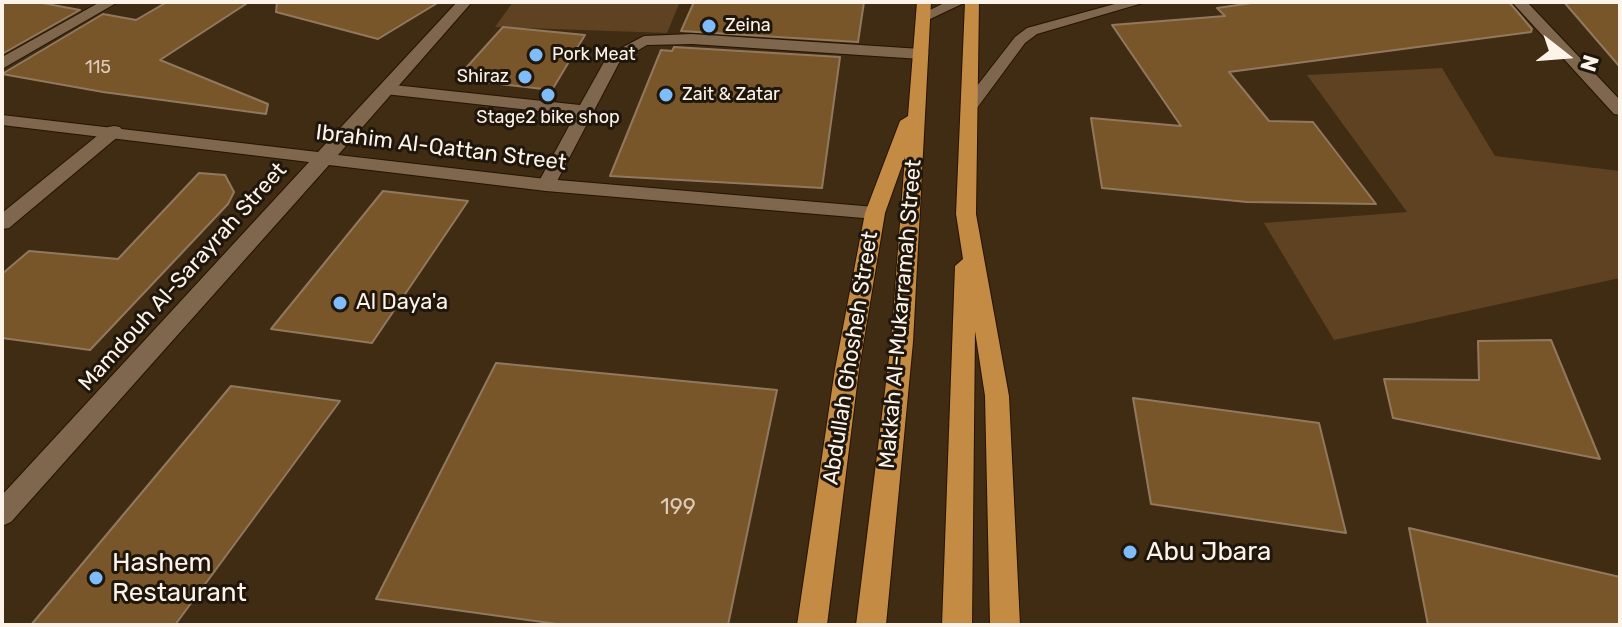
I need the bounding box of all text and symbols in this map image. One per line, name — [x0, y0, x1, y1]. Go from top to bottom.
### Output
place label: Zeina — [725, 15, 771, 37]
north arrow — [1526, 16, 1606, 96]
marker: Zeina — [700, 17, 718, 35]
place label: Pork Meat — [552, 44, 636, 66]
marker: Pork Meat — [527, 46, 545, 64]
text: N — [1574, 52, 1605, 75]
house number: 115 — [85, 57, 111, 79]
place label: Shiraz — [457, 66, 509, 88]
marker: Shiraz — [516, 68, 534, 86]
place label: Zait & Zatar — [682, 84, 780, 106]
marker: Stage2 bike shop — [539, 86, 557, 104]
marker: Zait & Zatar — [657, 86, 675, 104]
place label: Stage2 bike shop — [476, 107, 620, 129]
street label: Ibrahim Al-Qattan Street — [314, 120, 568, 176]
street label: Mamdouh Al-Sarayrah Street — [73, 157, 293, 397]
street label: Makkah Al-Mukarramah Street — [874, 158, 928, 470]
street label: Abdullah Ghosheh Street — [818, 229, 884, 487]
place label: Al Daya'a — [356, 290, 448, 316]
marker: Al Daya'a — [331, 294, 349, 312]
house number: 199 — [660, 495, 696, 521]
place label: Abu Jbara — [1146, 536, 1271, 568]
marker: Abu Jbara — [1121, 543, 1139, 561]
place label: Hashem Restaurant — [112, 547, 247, 608]
marker: Hashem Restaurant — [87, 569, 105, 587]

